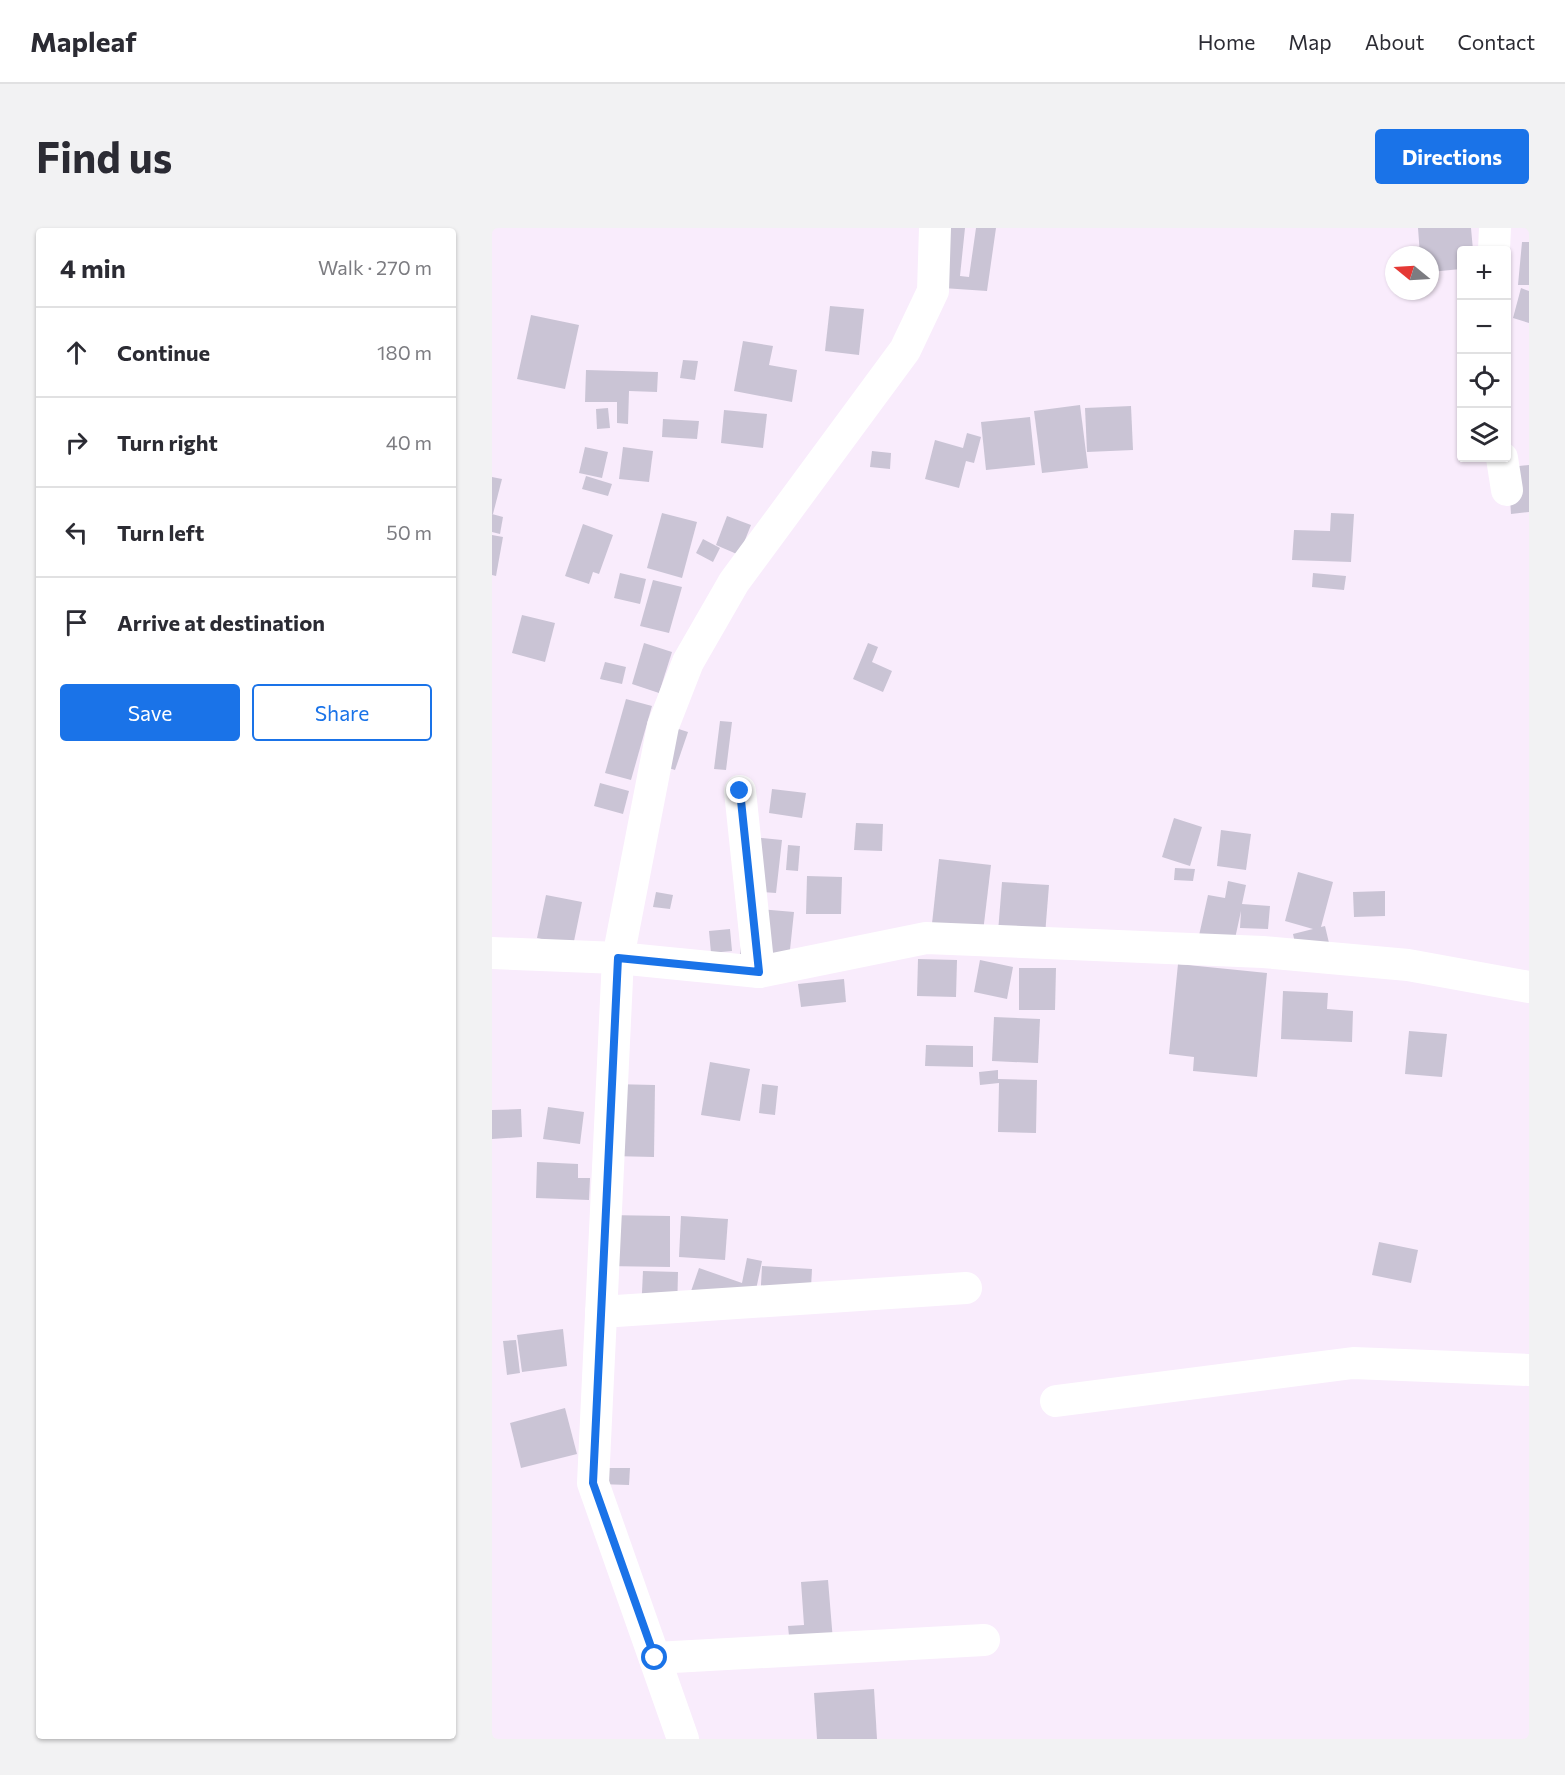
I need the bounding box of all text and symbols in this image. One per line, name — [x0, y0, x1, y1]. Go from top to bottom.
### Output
text: Mapleaf — [30, 24, 137, 58]
text: Home — [1198, 29, 1255, 54]
text: Map — [1288, 29, 1332, 54]
text: About — [1365, 29, 1424, 54]
text: Contact — [1457, 29, 1535, 54]
button: Directions — [1375, 129, 1529, 184]
text: Find us — [36, 130, 172, 182]
north arrow — [1385, 246, 1439, 300]
map controls — [1457, 246, 1511, 462]
button: + — [1457, 246, 1511, 300]
text: 4 min — [60, 252, 126, 283]
text: Walk · 270 m — [318, 255, 432, 279]
button: − — [1457, 300, 1511, 354]
icon: ahead — [60, 336, 93, 369]
text: Continue — [117, 339, 210, 366]
text: 180 m — [377, 340, 432, 364]
button: locate — [1457, 354, 1511, 408]
button: layers — [1457, 408, 1511, 462]
icon: right — [60, 426, 93, 459]
text: Turn right — [117, 429, 218, 456]
text: 40 m — [386, 430, 432, 454]
icon: left — [60, 516, 93, 549]
text: Turn left — [117, 519, 204, 546]
text: 50 m — [386, 520, 432, 544]
icon: arrive — [60, 606, 93, 639]
text: Arrive at destination — [117, 609, 325, 636]
button: Save — [60, 684, 240, 741]
button: Share — [252, 684, 432, 741]
route end — [726, 777, 752, 803]
route start — [641, 1644, 667, 1670]

